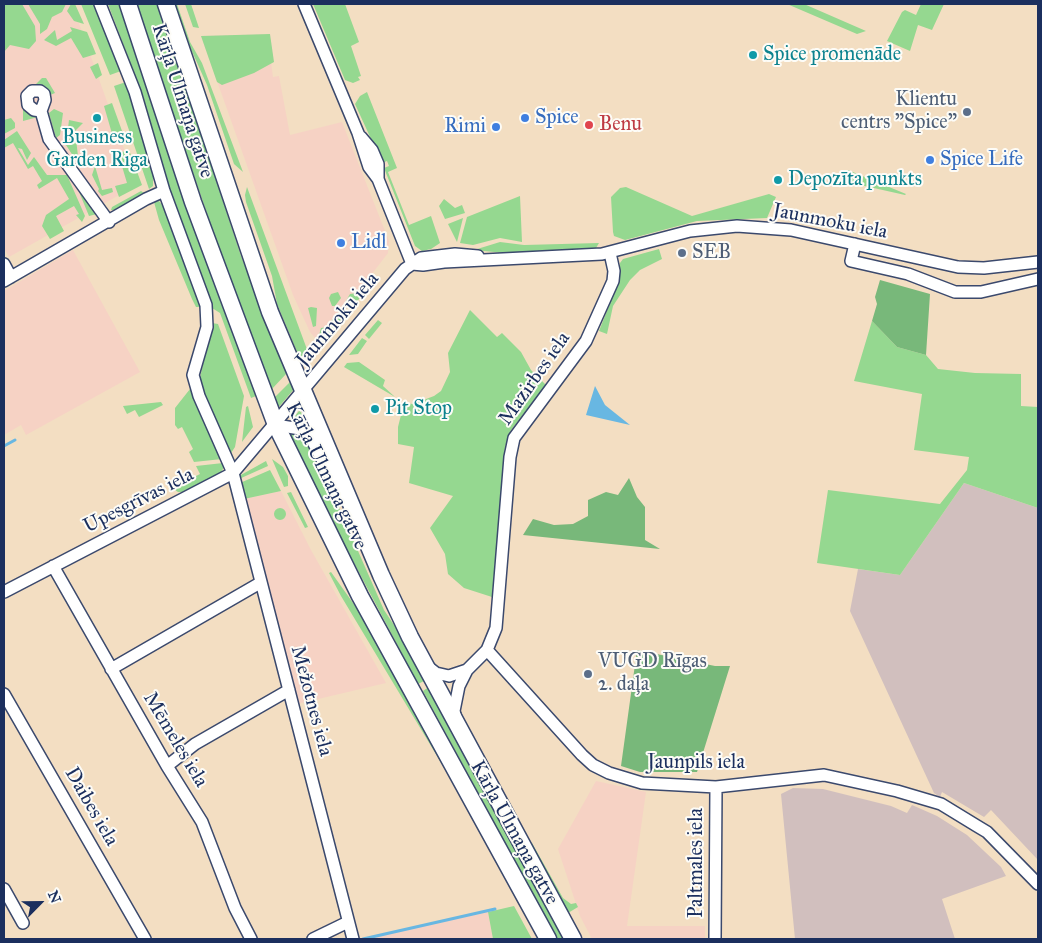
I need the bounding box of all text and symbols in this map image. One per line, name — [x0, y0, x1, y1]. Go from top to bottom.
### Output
street label: Kārļa Ulmaņa gatve — [146, 21, 218, 181]
place label: Spice promenāde — [763, 43, 901, 67]
marker: Spice promenāde — [747, 49, 759, 61]
place label: Klientu centrs "Spice" — [841, 88, 957, 135]
place label: Spice — [535, 106, 579, 130]
marker: Klientu centrs "Spice" — [961, 106, 973, 118]
marker: Business Garden Riga — [91, 112, 103, 124]
marker: Spice — [519, 112, 531, 124]
place label: Benu — [599, 113, 642, 137]
place label: Rimi — [444, 115, 486, 139]
marker: Benu — [583, 119, 595, 131]
marker: Rimi — [490, 121, 502, 133]
place label: Business Garden Riga — [46, 126, 148, 173]
place label: Spice Life — [940, 148, 1023, 172]
marker: Spice Life — [924, 154, 936, 166]
place label: Depozīta punkts — [788, 168, 922, 192]
marker: Depozīta punkts — [772, 174, 784, 186]
street label: Jaunmoku iela — [771, 199, 889, 245]
place label: Lidl — [351, 231, 387, 255]
marker: Lidl — [335, 237, 347, 249]
place label: SEB — [692, 241, 731, 265]
marker: SEB — [676, 247, 688, 259]
street label: Jaunmoku iela — [291, 268, 385, 372]
street label: Mazirbes iela — [494, 328, 576, 430]
place label: Pit Stop — [385, 397, 452, 421]
street label: Kārļa Ulmaņa gatve — [280, 398, 372, 554]
marker: Pit Stop — [369, 403, 381, 415]
street label: Upesgrīvas iela — [80, 463, 198, 539]
street label: Mežotnes iela — [285, 643, 337, 759]
place label: VUGD Rīgas 2. daļa — [598, 650, 707, 697]
marker: VUGD Rīgas 2. daļa — [582, 668, 594, 680]
street label: Mēmeles iela — [137, 688, 213, 792]
street label: Jaunpils iela — [647, 751, 745, 775]
street label: Kārļa Ulmaņa gatve — [465, 757, 563, 909]
street label: Daibes iela — [59, 763, 123, 851]
street label: Paltmales iela — [685, 808, 709, 918]
north arrow — [15, 878, 65, 928]
text: N — [44, 888, 64, 906]

